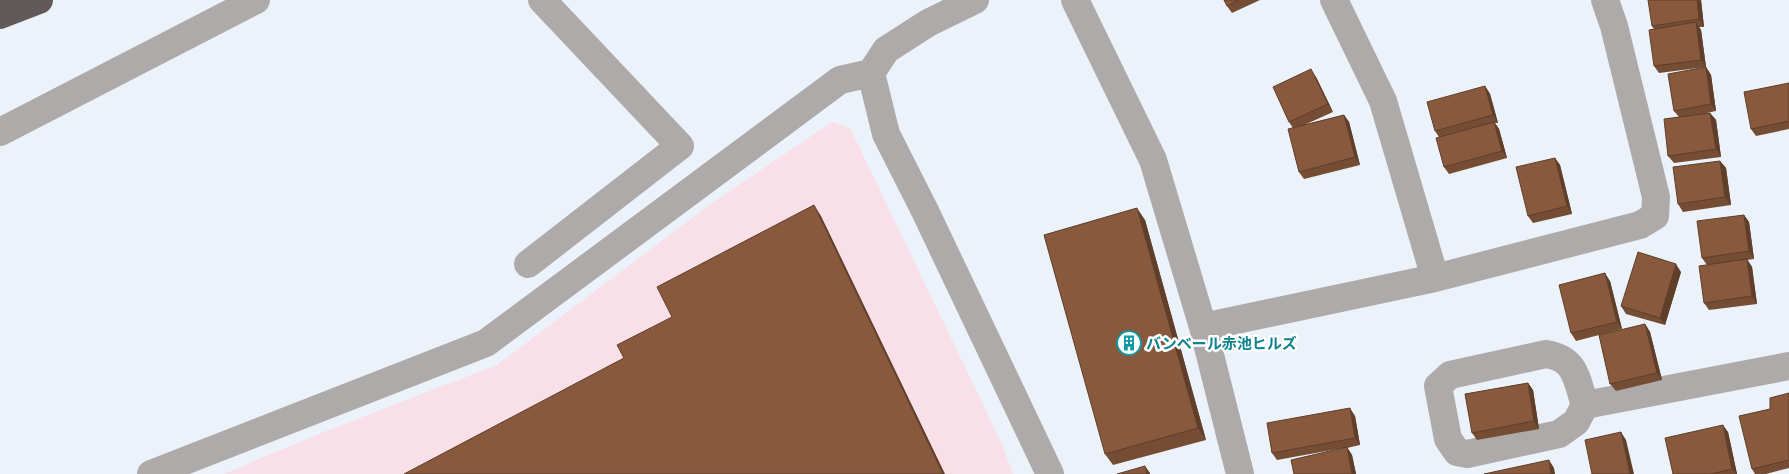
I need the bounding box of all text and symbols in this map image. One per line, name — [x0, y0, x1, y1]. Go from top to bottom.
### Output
building icon: バンベール赤池ヒルズ — [1116, 330, 1142, 356]
place label: バンベール赤池ヒルズ — [1146, 334, 1297, 353]

